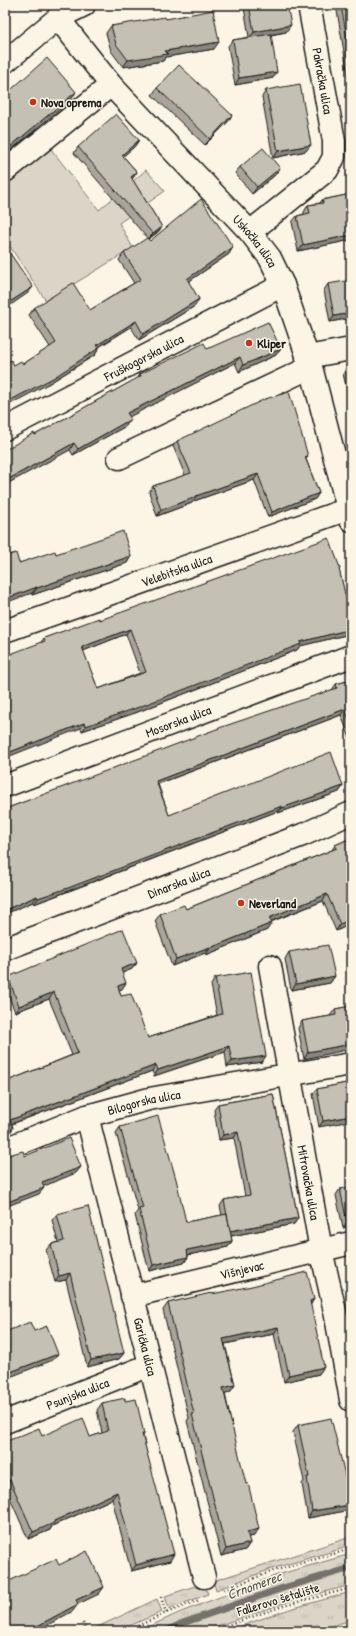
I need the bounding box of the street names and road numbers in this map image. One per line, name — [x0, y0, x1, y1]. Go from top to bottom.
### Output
street label: Pakračka ulica — [308, 46, 338, 116]
street label: Uskočka ulica — [229, 210, 282, 270]
street label: Fruškogorska ulica — [100, 329, 186, 386]
street label: Velebitska ulica — [139, 549, 214, 591]
street label: Mosorska ulica — [143, 700, 213, 741]
street label: Dinarska ulica — [145, 862, 212, 903]
street label: Bilogorska ulica — [105, 1085, 182, 1119]
street label: Mitrovačka ulica — [293, 1144, 324, 1222]
street label: Višnjevac — [218, 1255, 266, 1283]
street label: Garićka ulica — [129, 1316, 162, 1378]
street label: Psunjska ulica — [44, 1373, 111, 1414]
street label: Fallerovo šetalište — [234, 1578, 321, 1620]

